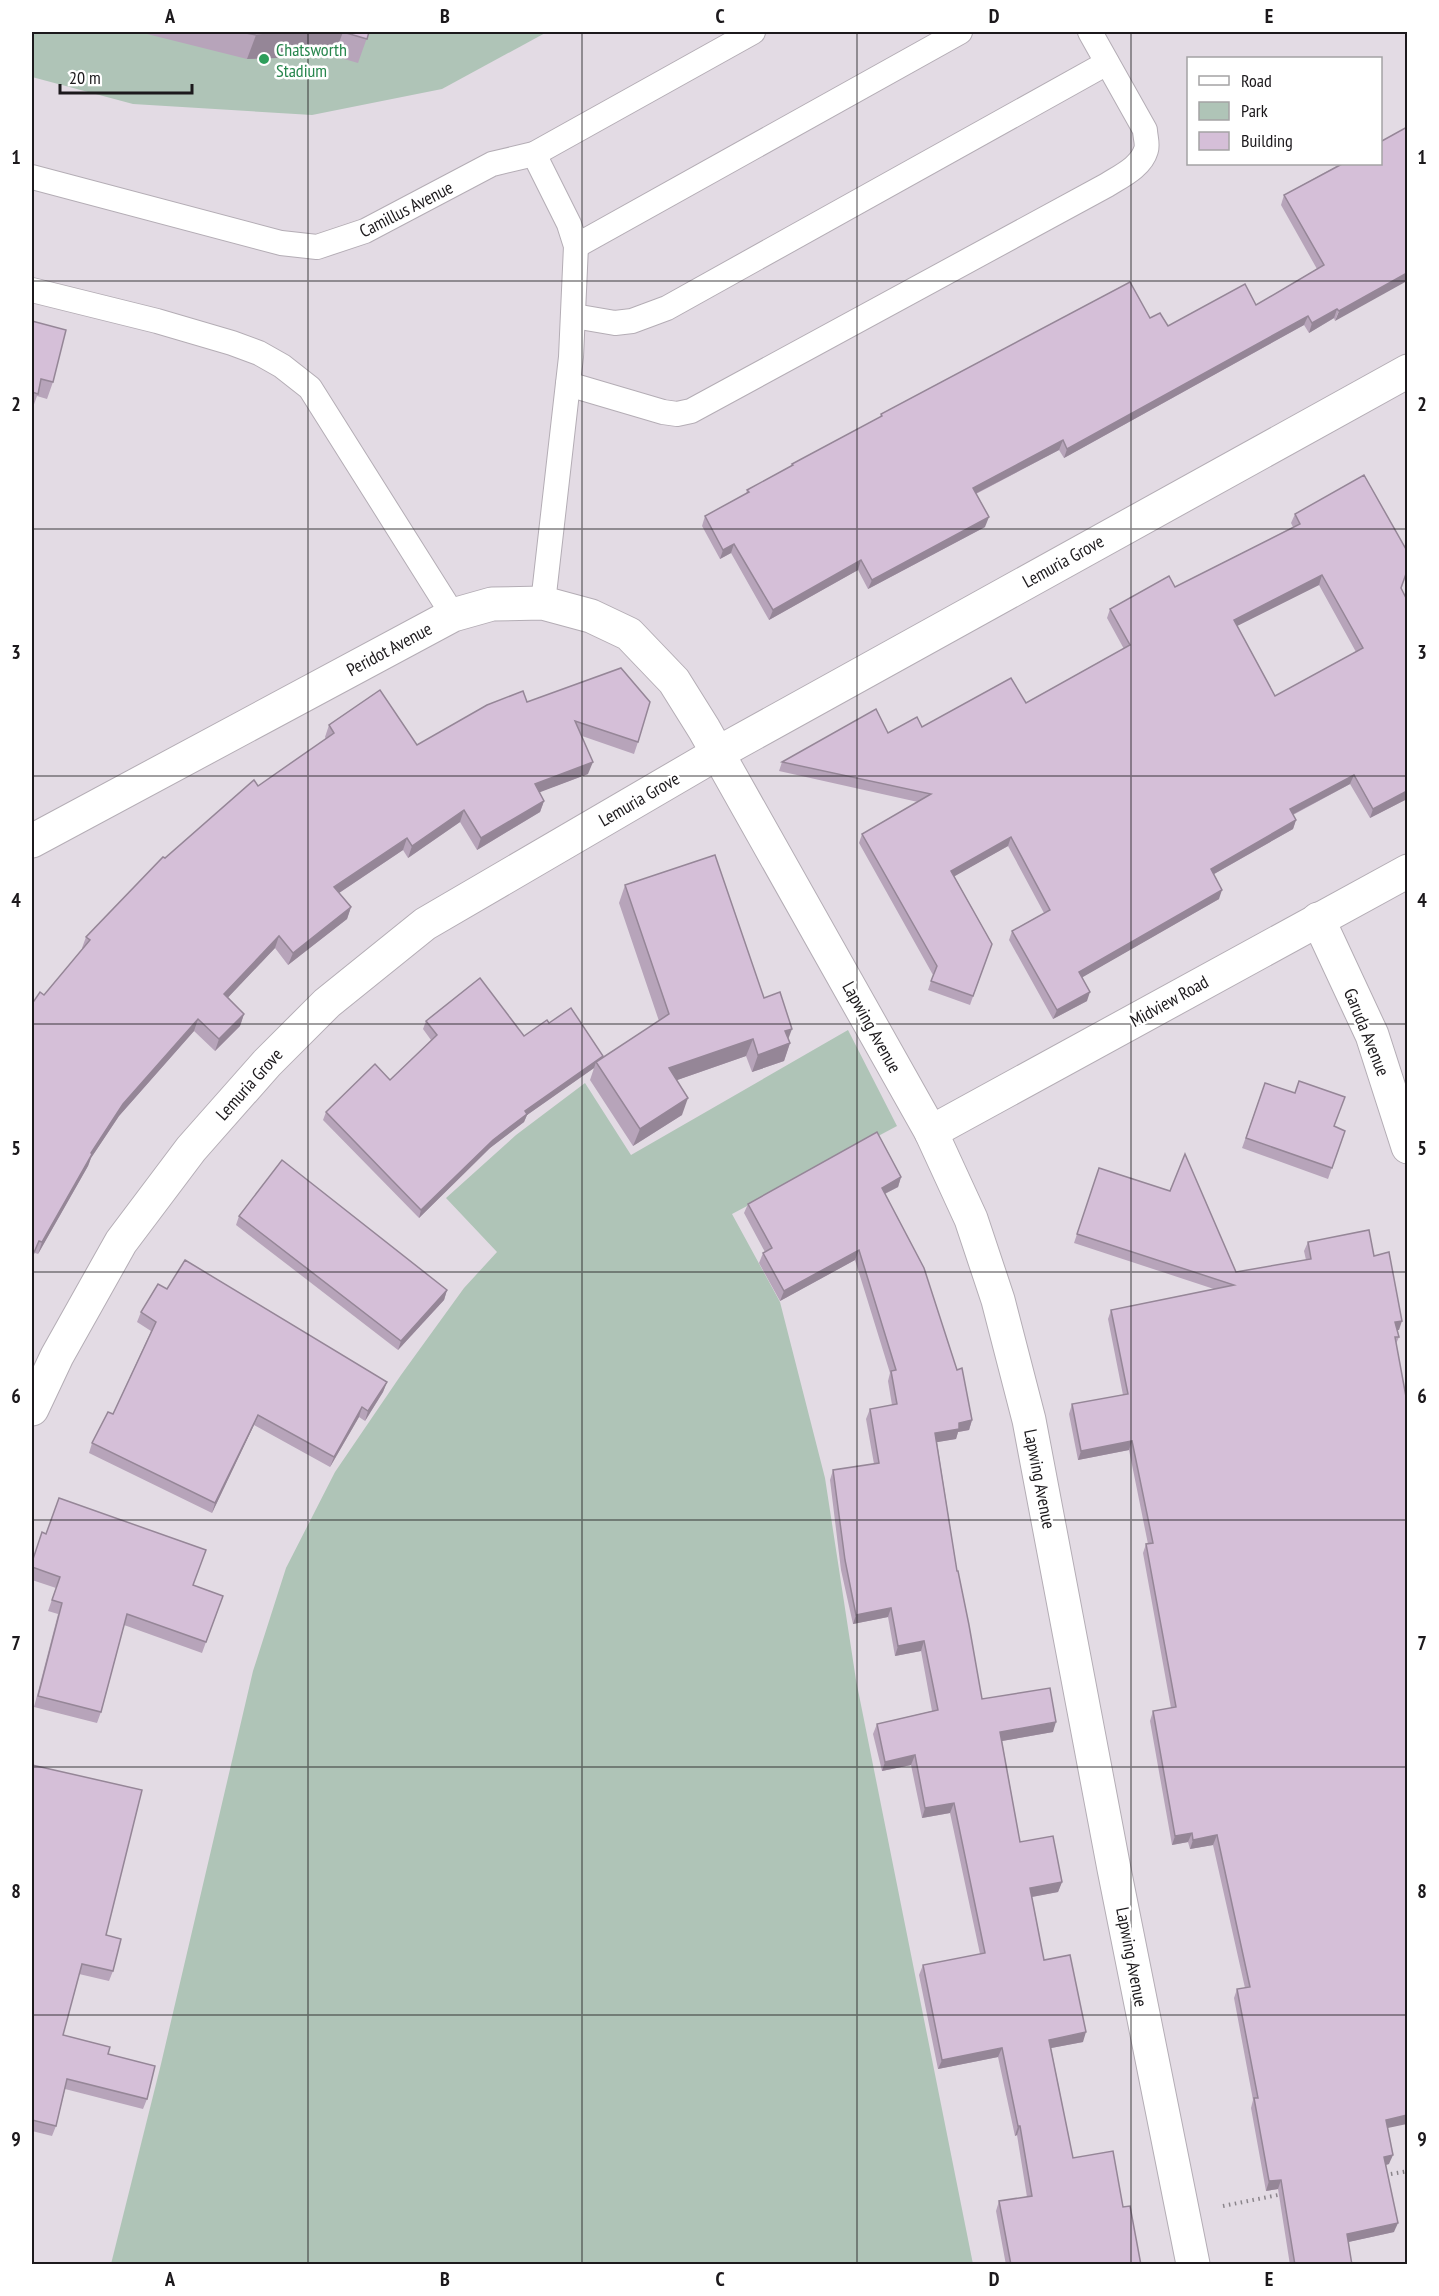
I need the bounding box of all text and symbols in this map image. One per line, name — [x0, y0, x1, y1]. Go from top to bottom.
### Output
text: A — [164, 3, 176, 29]
text: B — [440, 3, 450, 29]
text: C — [715, 3, 725, 29]
text: D — [989, 3, 1000, 29]
text: E — [1265, 3, 1273, 29]
place label: Chatsworth Stadium — [276, 38, 347, 82]
marker: Chatsworth Stadium — [257, 52, 271, 66]
scale bar — [60, 57, 192, 95]
legend — [1187, 57, 1382, 165]
text: 20 m — [69, 66, 101, 89]
text: Road — [1241, 69, 1272, 92]
text: Park — [1241, 99, 1268, 122]
text: Building — [1241, 129, 1293, 152]
text: 1 — [11, 144, 21, 170]
text: 1 — [1417, 144, 1427, 170]
street label: Camillus Avenue — [355, 176, 457, 242]
text: 2 — [11, 391, 21, 417]
text: 2 — [1417, 391, 1427, 417]
street label: Lemuria Grove — [1018, 529, 1108, 593]
street label: Peridot Avenue — [342, 617, 436, 681]
text: 3 — [11, 639, 21, 665]
text: 3 — [1417, 639, 1427, 665]
street label: Lemuria Grove — [595, 767, 683, 831]
text: 4 — [11, 887, 21, 913]
text: 4 — [1417, 887, 1427, 913]
street label: Midview Road — [1126, 970, 1212, 1032]
street label: Lapwing Avenue — [837, 977, 907, 1077]
street label: Garuda Avenue — [1339, 985, 1395, 1079]
street label: Lemuria Grove — [211, 1043, 287, 1125]
text: 5 — [11, 1135, 21, 1161]
text: 5 — [1417, 1135, 1427, 1161]
text: 6 — [11, 1383, 21, 1409]
text: 6 — [1417, 1383, 1427, 1409]
street label: Lapwing Avenue — [1019, 1427, 1061, 1531]
text: 7 — [11, 1630, 21, 1656]
text: 7 — [1417, 1630, 1427, 1656]
text: 8 — [11, 1878, 21, 1904]
text: 8 — [1417, 1878, 1427, 1904]
street label: Lapwing Avenue — [1111, 1905, 1153, 2009]
text: 9 — [11, 2126, 21, 2152]
text: 9 — [1417, 2126, 1427, 2152]
text: A — [164, 2266, 176, 2292]
text: B — [440, 2266, 450, 2292]
text: C — [715, 2266, 725, 2292]
text: D — [989, 2266, 1000, 2292]
text: E — [1265, 2266, 1273, 2292]

